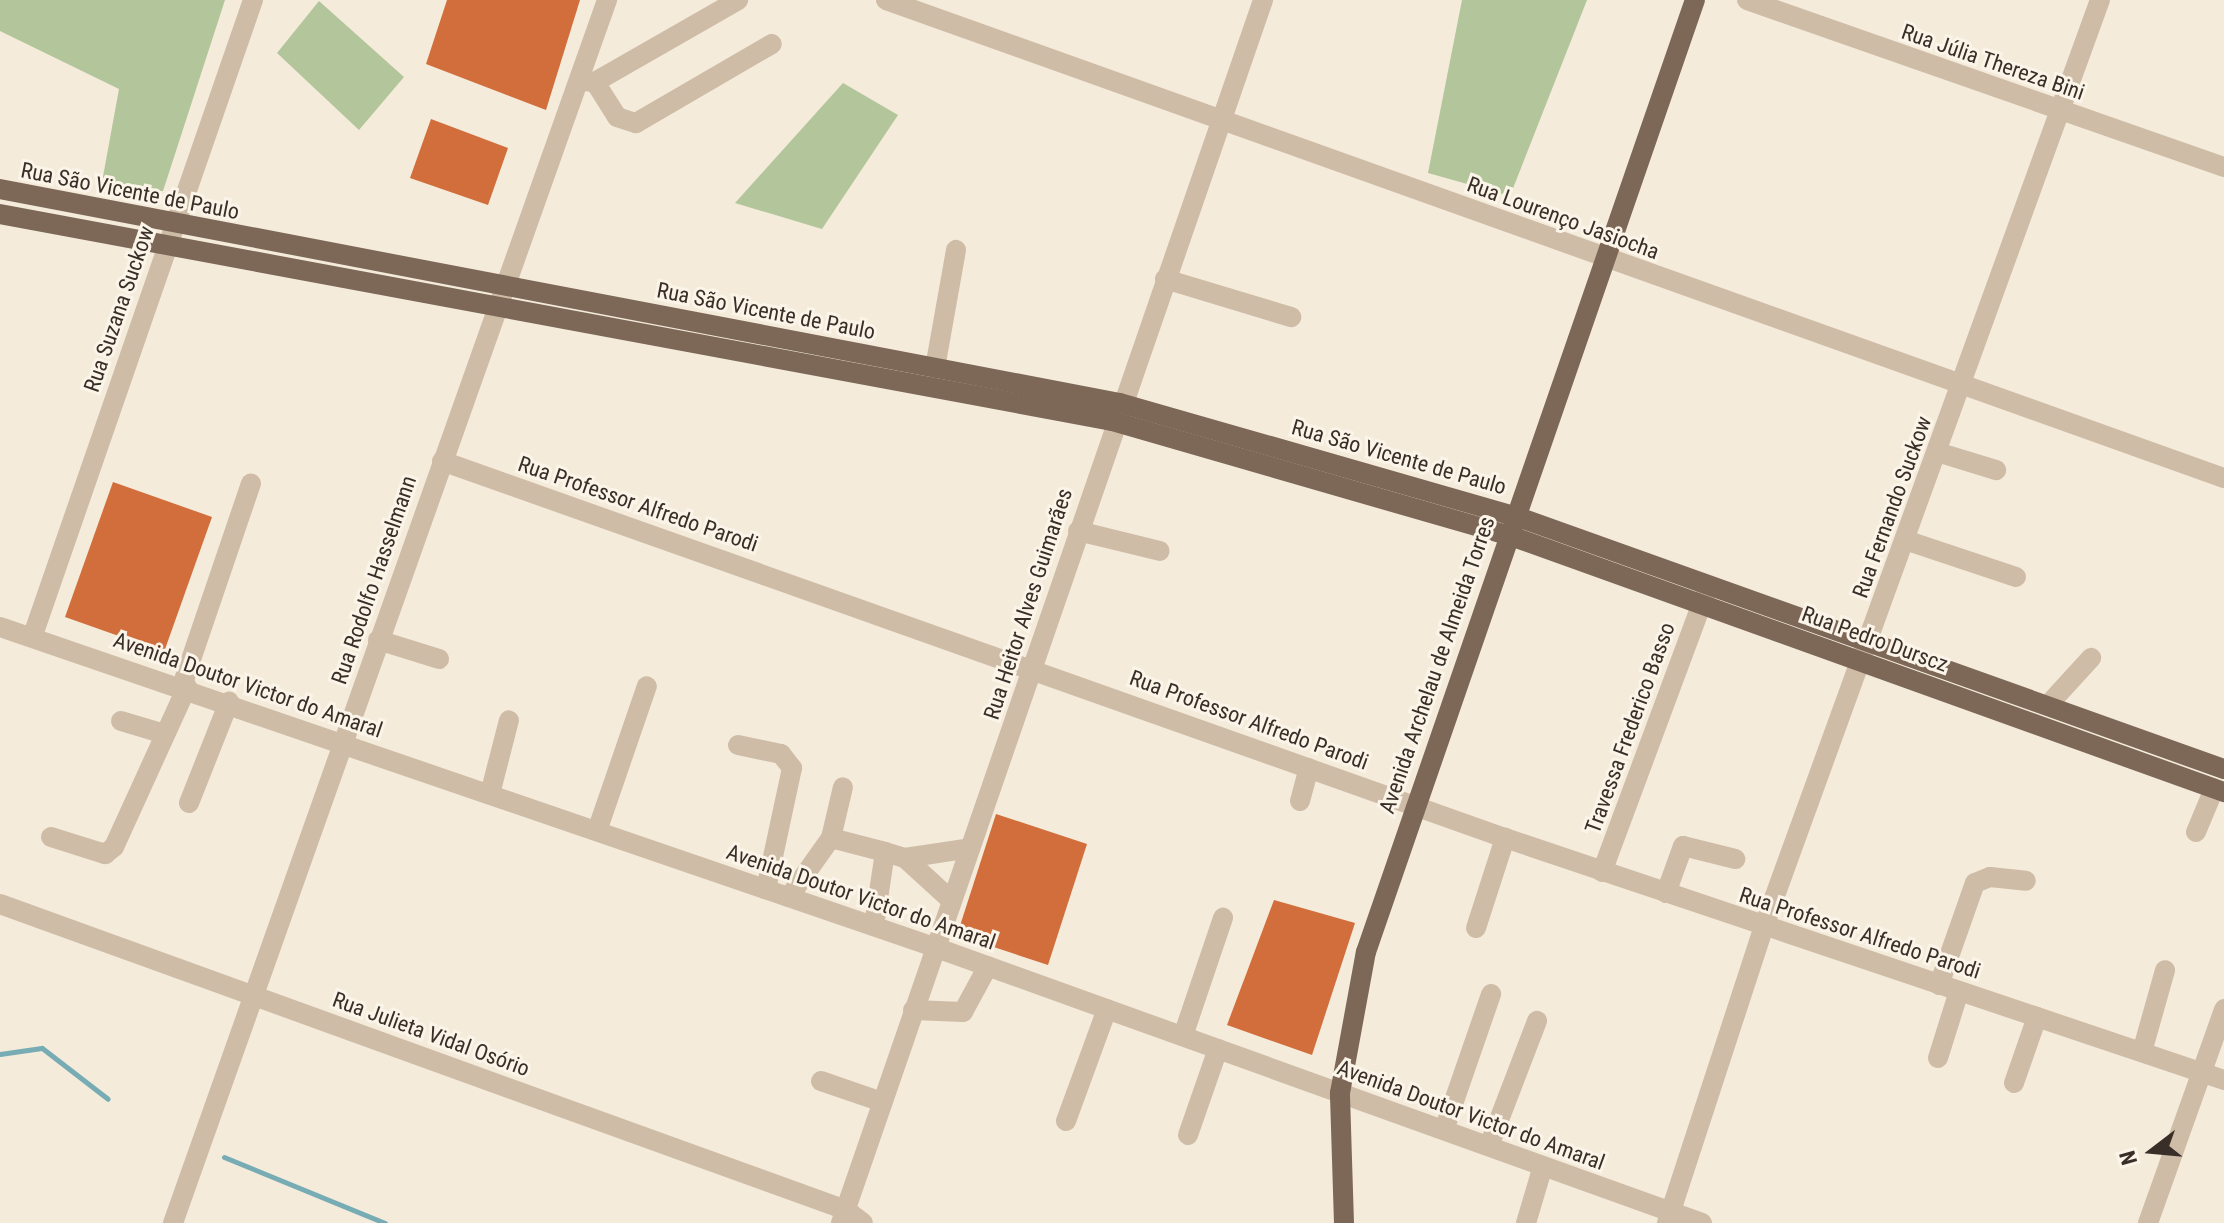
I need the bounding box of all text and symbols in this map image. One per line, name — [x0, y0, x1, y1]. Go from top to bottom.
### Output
street label: Rua Júlia Thereza Bini — [1898, 18, 2088, 106]
street label: Rua São Vicente de Paulo — [19, 157, 241, 225]
street label: Rua Lourenço Jasiocha — [1463, 171, 1663, 265]
street label: Rua Suzana Suckow — [78, 223, 160, 395]
street label: Rua São Vicente de Paulo — [655, 277, 877, 345]
street label: Rua Fernando Suckow — [1847, 412, 1937, 602]
street label: Rua São Vicente de Paulo — [1289, 414, 1509, 500]
street label: Rua Professor Alfredo Parodi — [515, 450, 761, 558]
street label: Rua Rodolfo Hasselmann — [326, 472, 422, 688]
street label: Rua Heitor Alves Guimarães — [978, 485, 1078, 723]
street label: Avenida Archelau de Almeida Torres — [1374, 513, 1500, 817]
street label: Rua Pedro Durscz — [1798, 600, 1952, 678]
street label: Travessa Frederico Basso — [1580, 619, 1680, 837]
street label: Avenida Doutor Victor do Amaral — [110, 627, 386, 743]
street label: Rua Professor Alfredo Parodi — [1126, 664, 1372, 776]
street label: Avenida Doutor Victor do Amaral — [723, 839, 999, 955]
street label: Rua Professor Alfredo Parodi — [1736, 881, 1984, 985]
street label: Rua Julieta Vidal Osório — [329, 986, 533, 1082]
street label: Avenida Doutor Victor do Amaral — [1334, 1054, 1608, 1176]
north arrow — [2112, 1111, 2192, 1191]
text: N — [2115, 1148, 2142, 1168]

